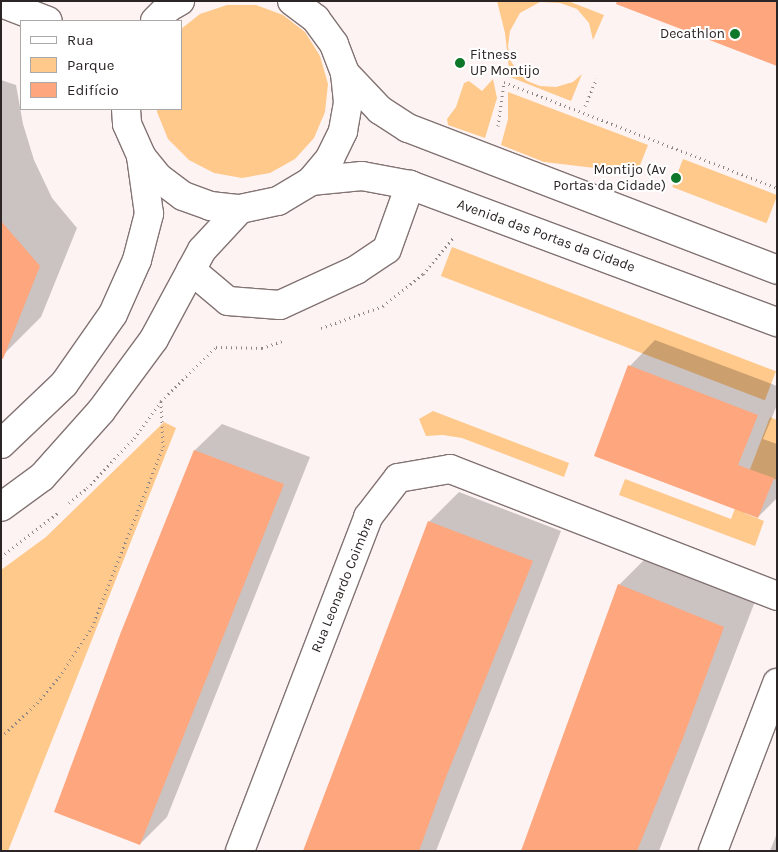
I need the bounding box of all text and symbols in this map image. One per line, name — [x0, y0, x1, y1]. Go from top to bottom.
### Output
legend — [20, 20, 182, 110]
place label: Decathlon — [660, 26, 725, 42]
marker: Decathlon — [729, 28, 741, 40]
text: Rua — [67, 31, 94, 49]
place label: Fitness UP Montijo — [470, 47, 540, 80]
text: Parque — [67, 56, 115, 74]
marker: Fitness UP Montijo — [454, 57, 466, 69]
text: Edifício — [67, 81, 119, 99]
place label: Montijo (Av Portas da Cidade) — [553, 162, 666, 194]
marker: Montijo (Av Portas da Cidade) — [670, 172, 682, 184]
street label: Avenida das Portas da Cidade — [455, 196, 637, 276]
street label: Rua Leonardo Coimbra — [308, 515, 378, 655]

